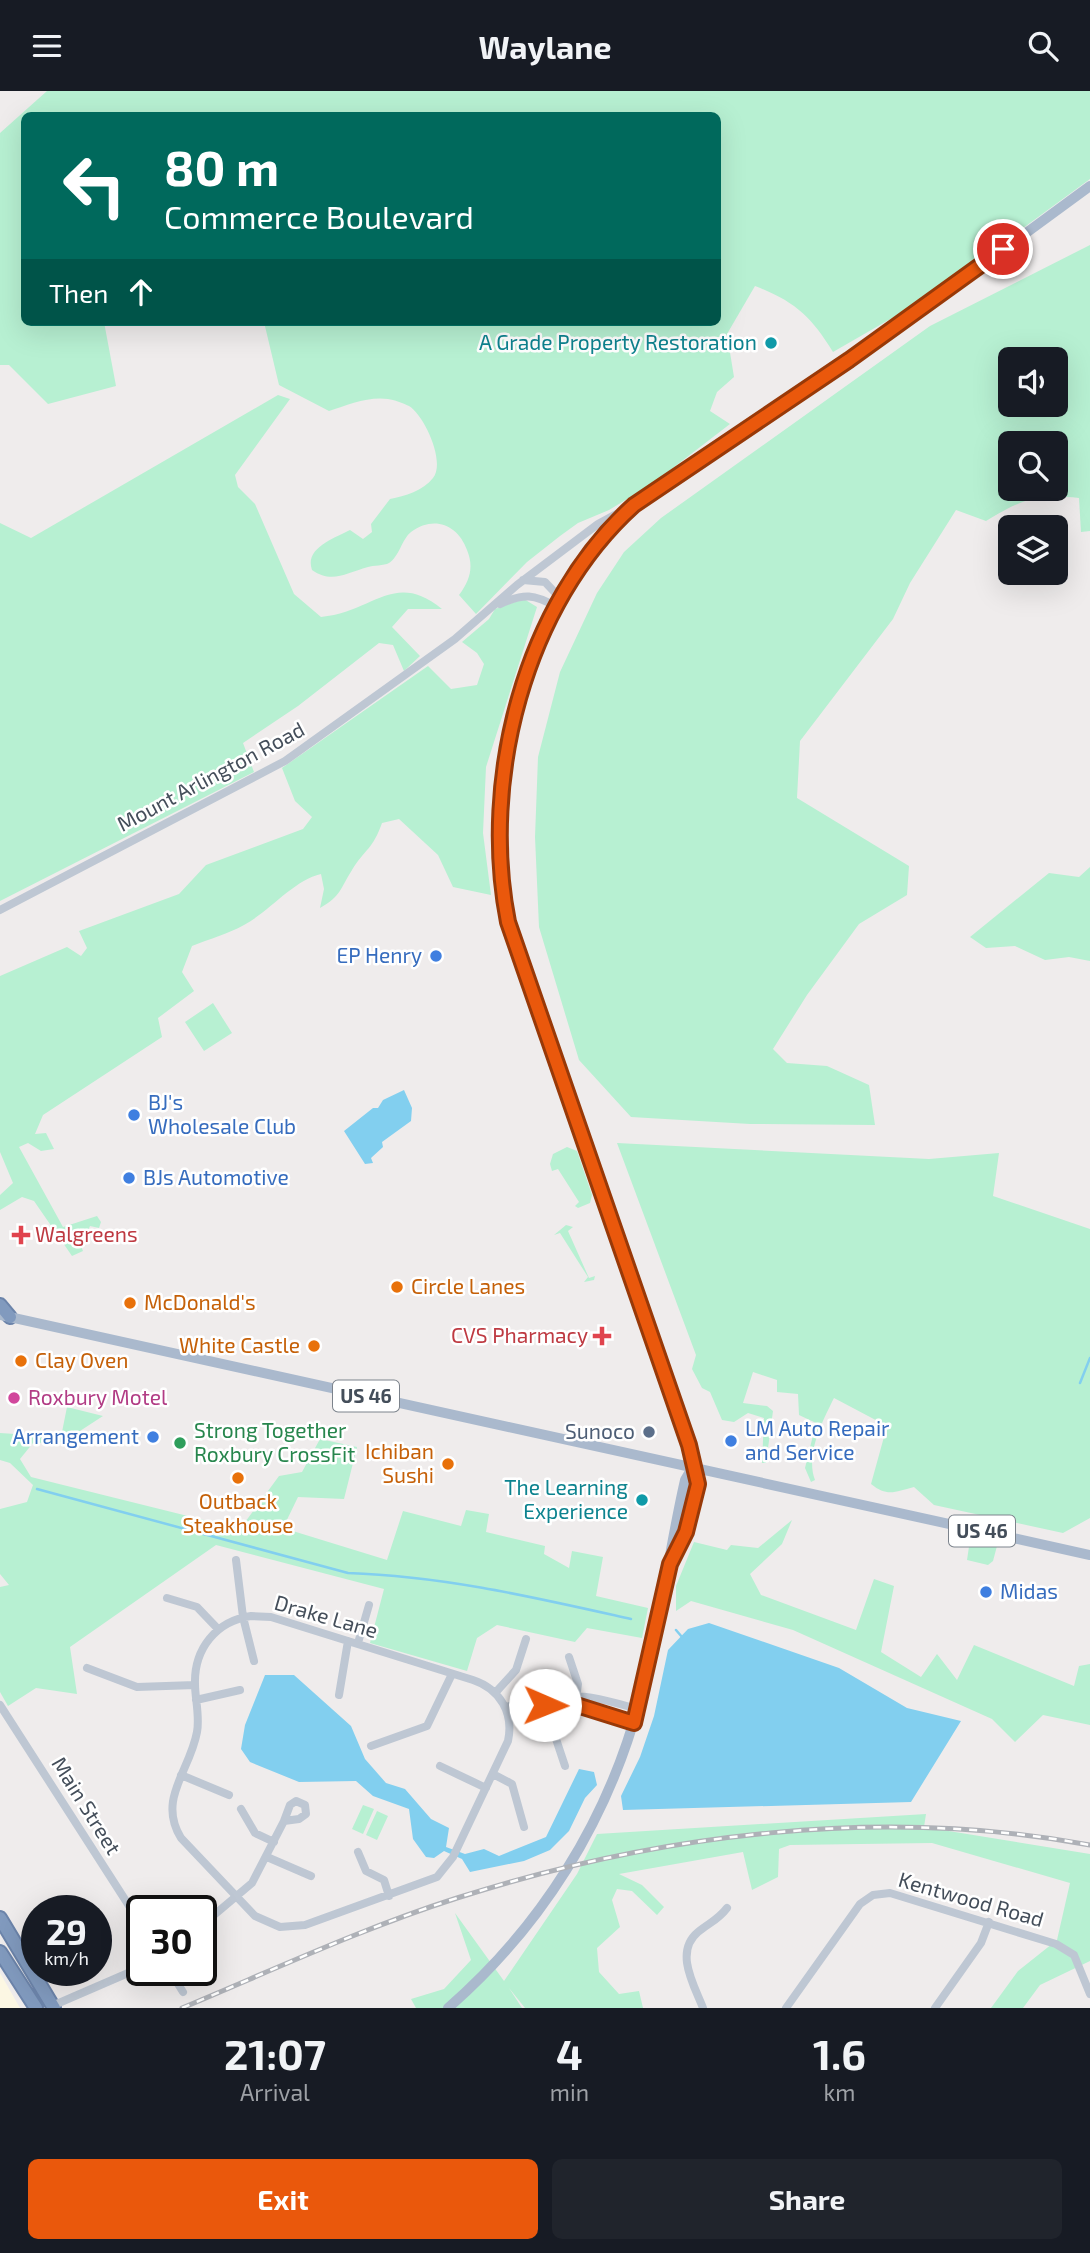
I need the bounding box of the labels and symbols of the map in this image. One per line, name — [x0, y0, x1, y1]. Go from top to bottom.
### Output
pin — [973, 219, 1033, 279]
place label: A Grade Property Restoration — [479, 329, 757, 354]
marker: A Grade Property Restoration — [763, 335, 779, 351]
street label: Mount Arlington Road — [112, 716, 308, 836]
place label: EP Henry — [337, 942, 422, 967]
marker: EP Henry — [428, 948, 444, 964]
place label: BJ's Wholesale Club — [148, 1089, 296, 1138]
marker: BJ's Wholesale Club — [126, 1107, 142, 1123]
place label: BJs Automotive — [143, 1164, 289, 1189]
marker: BJs Automotive — [121, 1170, 137, 1186]
place label: Walgreens — [35, 1221, 138, 1246]
marker: Walgreens — [13, 1227, 29, 1243]
place label: Circle Lanes — [411, 1273, 525, 1298]
marker: Circle Lanes — [389, 1279, 405, 1295]
place label: McDonald's — [144, 1289, 256, 1314]
marker: McDonald's — [122, 1295, 138, 1311]
place label: CVS Pharmacy — [451, 1322, 588, 1347]
marker: CVS Pharmacy — [594, 1328, 610, 1344]
place label: White Castle — [179, 1332, 300, 1357]
marker: White Castle — [306, 1338, 322, 1354]
place label: Clay Oven — [35, 1347, 129, 1372]
marker: Clay Oven — [13, 1353, 29, 1369]
road number: US 46 — [333, 1380, 399, 1411]
place label: Roxbury Motel — [28, 1384, 168, 1409]
marker: Roxbury Motel — [6, 1390, 22, 1406]
place label: LM Auto Repair and Service — [745, 1415, 890, 1464]
place label: Strong Together Roxbury CrossFit — [194, 1417, 355, 1466]
place label: Sunoco — [565, 1418, 635, 1443]
place label: Arrangement — [13, 1423, 139, 1448]
marker: Sunoco — [641, 1424, 657, 1440]
marker: Arrangement — [145, 1429, 161, 1445]
marker: LM Auto Repair and Service — [723, 1433, 739, 1449]
marker: Strong Together Roxbury CrossFit — [172, 1435, 188, 1451]
place label: Ichiban Sushi — [365, 1438, 434, 1487]
marker: Ichiban Sushi — [440, 1456, 456, 1472]
marker: Outback Steakhouse — [230, 1470, 246, 1486]
place label: The Learning Experience — [504, 1474, 628, 1523]
place label: Outback Steakhouse — [182, 1488, 294, 1537]
marker: The Learning Experience — [634, 1492, 650, 1508]
road number: US 46 — [949, 1515, 1015, 1547]
place label: Midas — [1000, 1578, 1058, 1603]
marker: Midas — [978, 1584, 994, 1600]
street label: Drake Lane — [272, 1589, 381, 1642]
position arrow — [508, 1668, 582, 1742]
street label: Main Street — [47, 1752, 127, 1859]
street label: Kentwood Road — [896, 1866, 1047, 1931]
speed limit sign: 30 — [126, 1895, 217, 1986]

